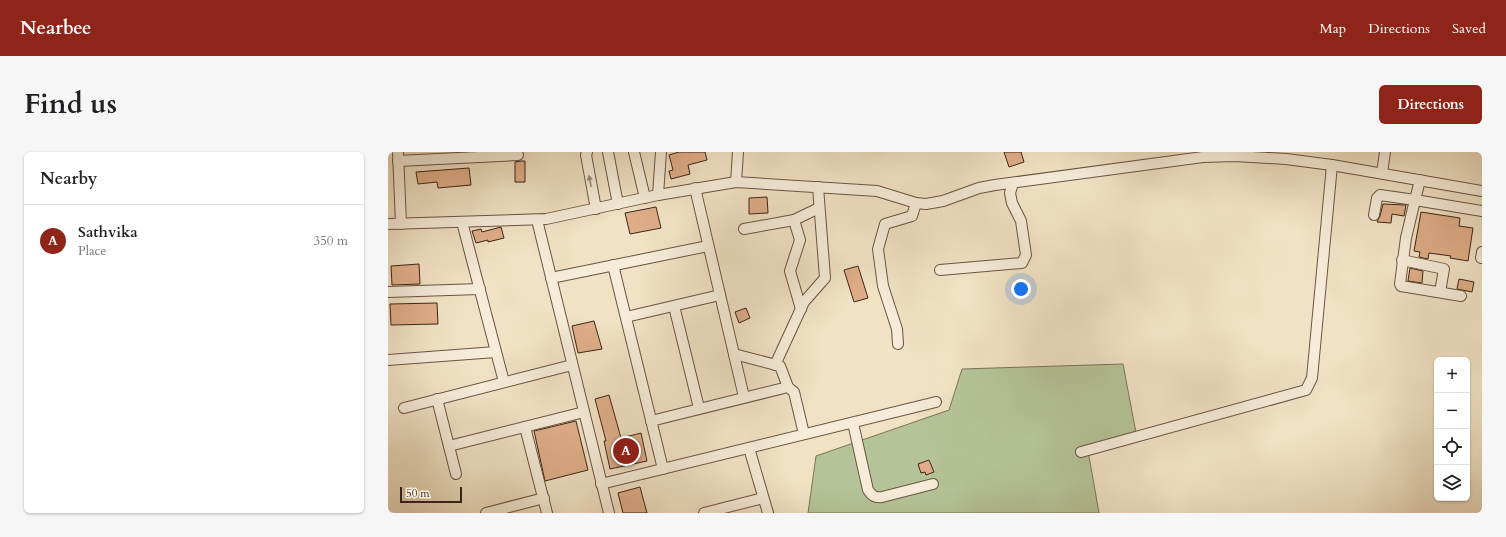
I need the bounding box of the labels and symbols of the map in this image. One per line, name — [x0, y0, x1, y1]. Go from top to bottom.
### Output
one-way arrow — [587, 174, 593, 187]
your location — [1011, 279, 1031, 299]
pin: A — [613, 436, 639, 466]
scale bar — [400, 485, 462, 504]

